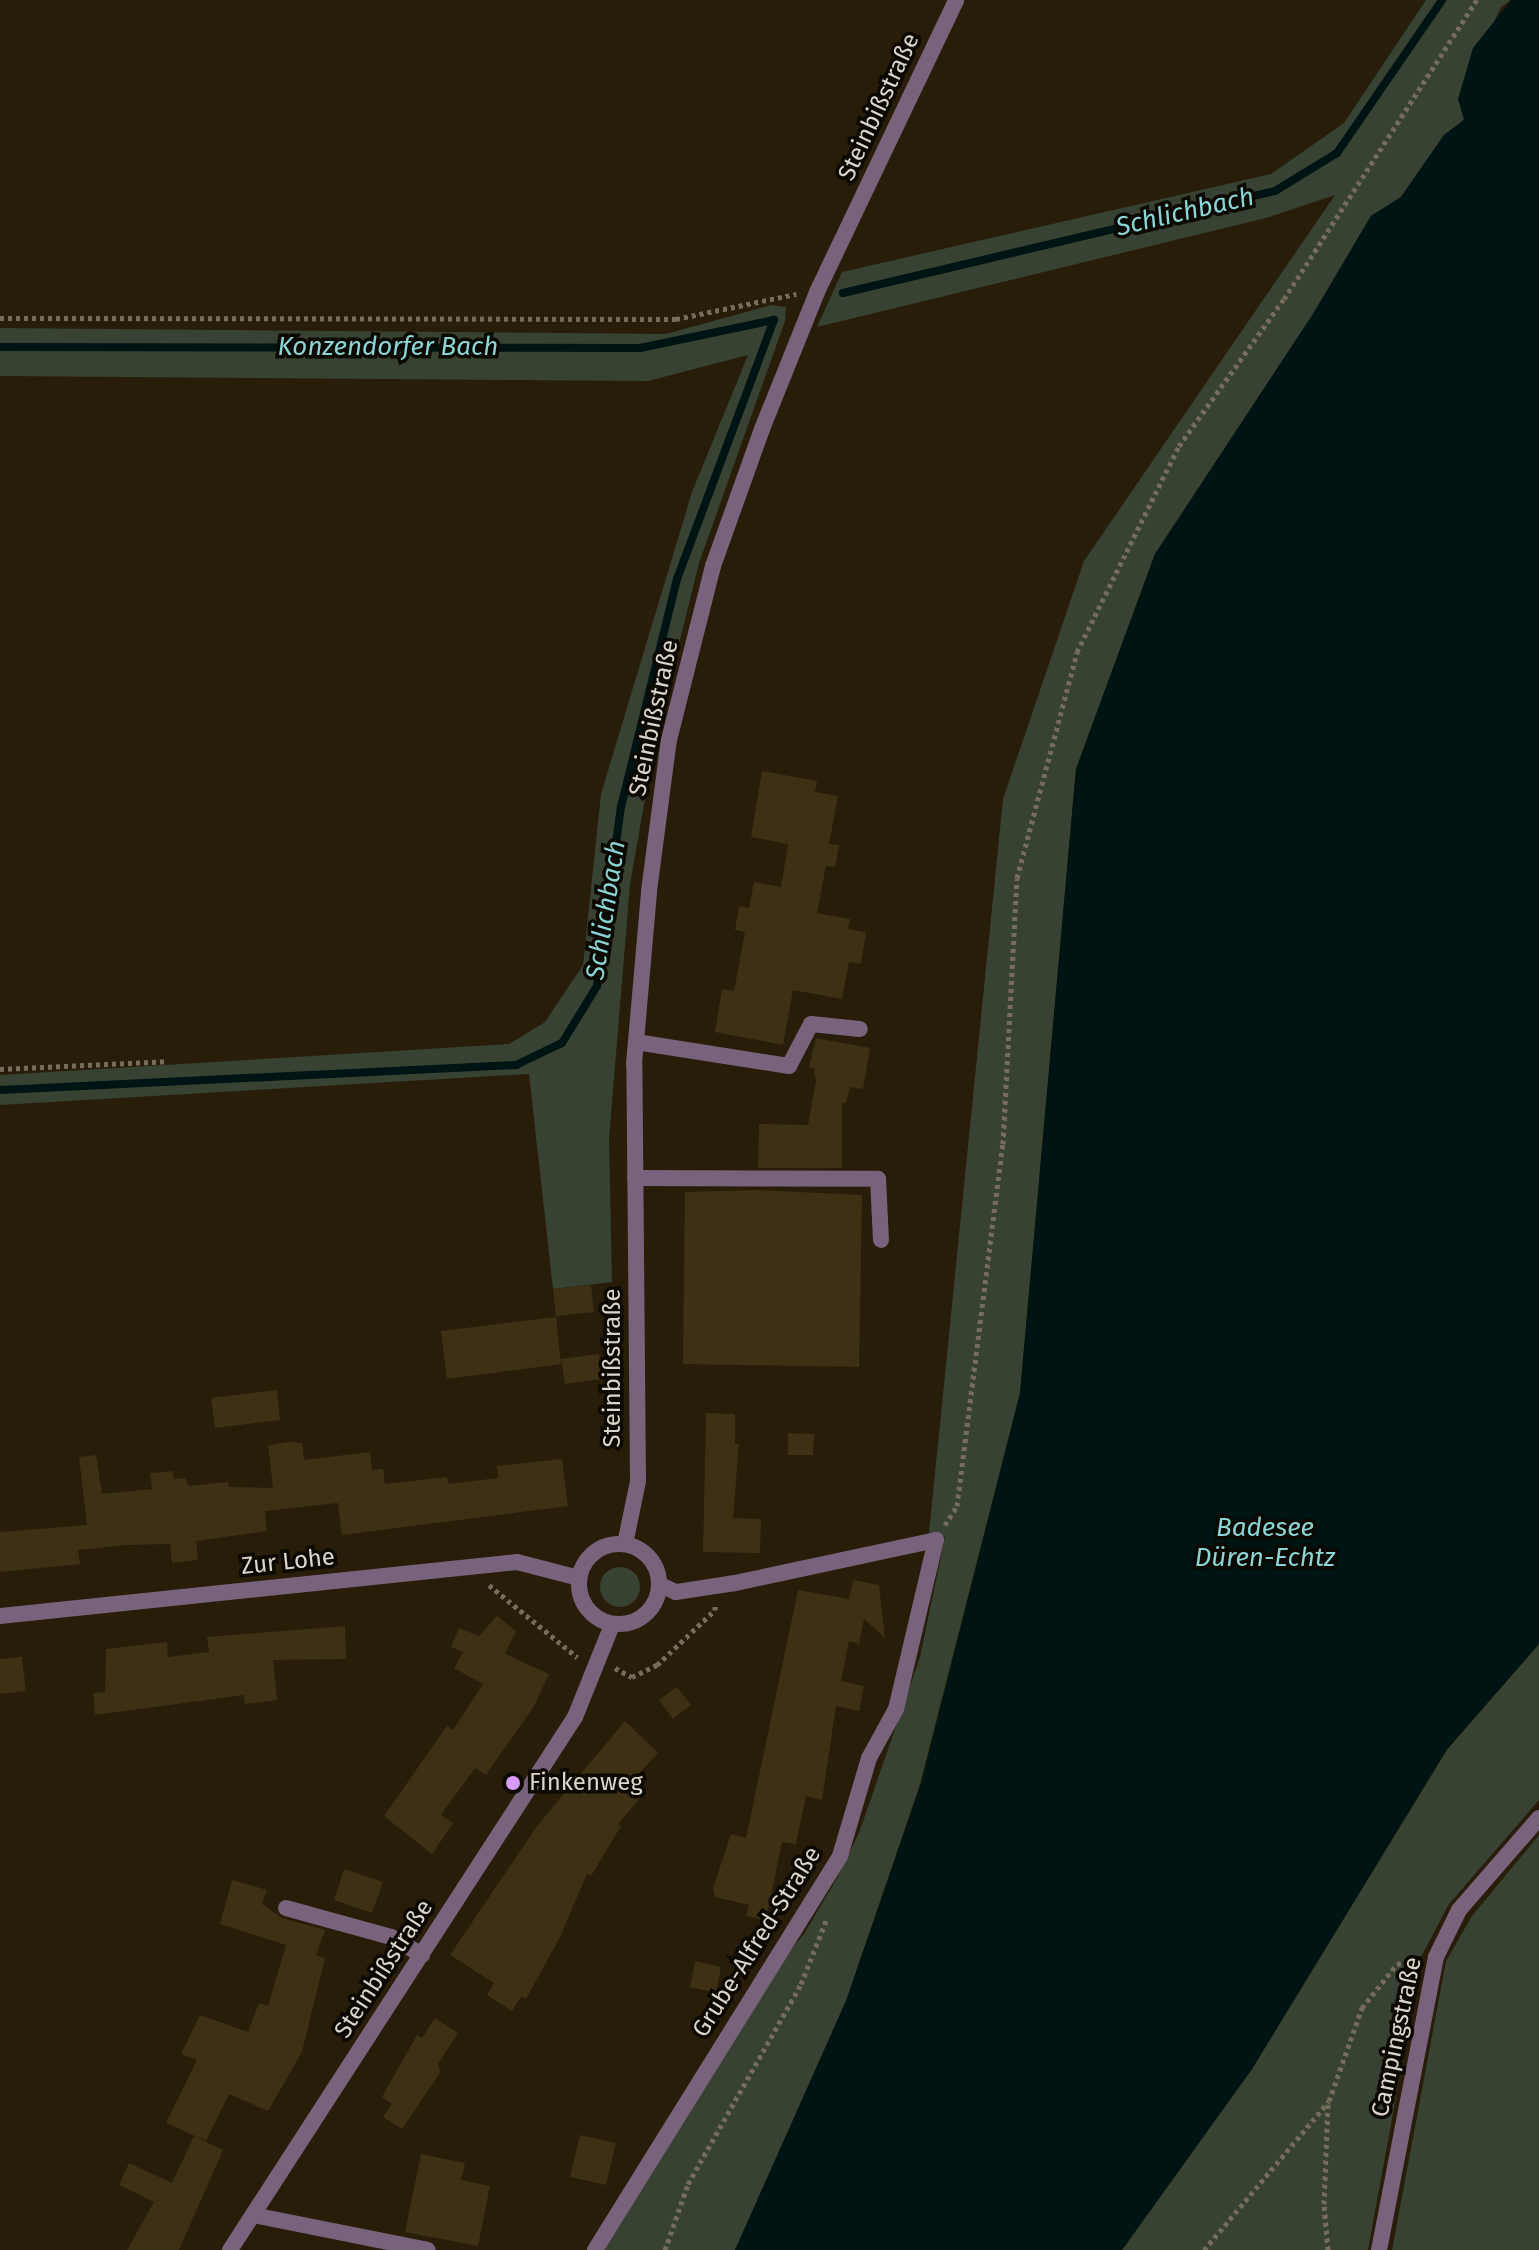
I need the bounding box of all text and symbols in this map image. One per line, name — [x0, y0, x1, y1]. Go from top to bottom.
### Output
street label: Steinbißstraße — [832, 29, 926, 185]
water label: Schlichbach — [1113, 181, 1257, 243]
water label: Konzendorfer Bach — [278, 331, 498, 363]
street label: Steinbißstraße — [623, 637, 685, 799]
water label: Schlichbach — [580, 838, 632, 982]
street label: Steinbißstraße — [599, 1288, 627, 1448]
water label: Badesee Düren-Echtz — [1195, 1512, 1335, 1574]
street label: Zur Lohe — [240, 1543, 336, 1581]
place label: Finkenweg — [529, 1769, 643, 1797]
marker: Finkenweg — [504, 1774, 522, 1792]
street label: Grube-Alfred-Straße — [687, 1841, 827, 2043]
street label: Steinbißstraße — [329, 1894, 439, 2044]
street label: Campingstraße — [1366, 1954, 1428, 2120]

